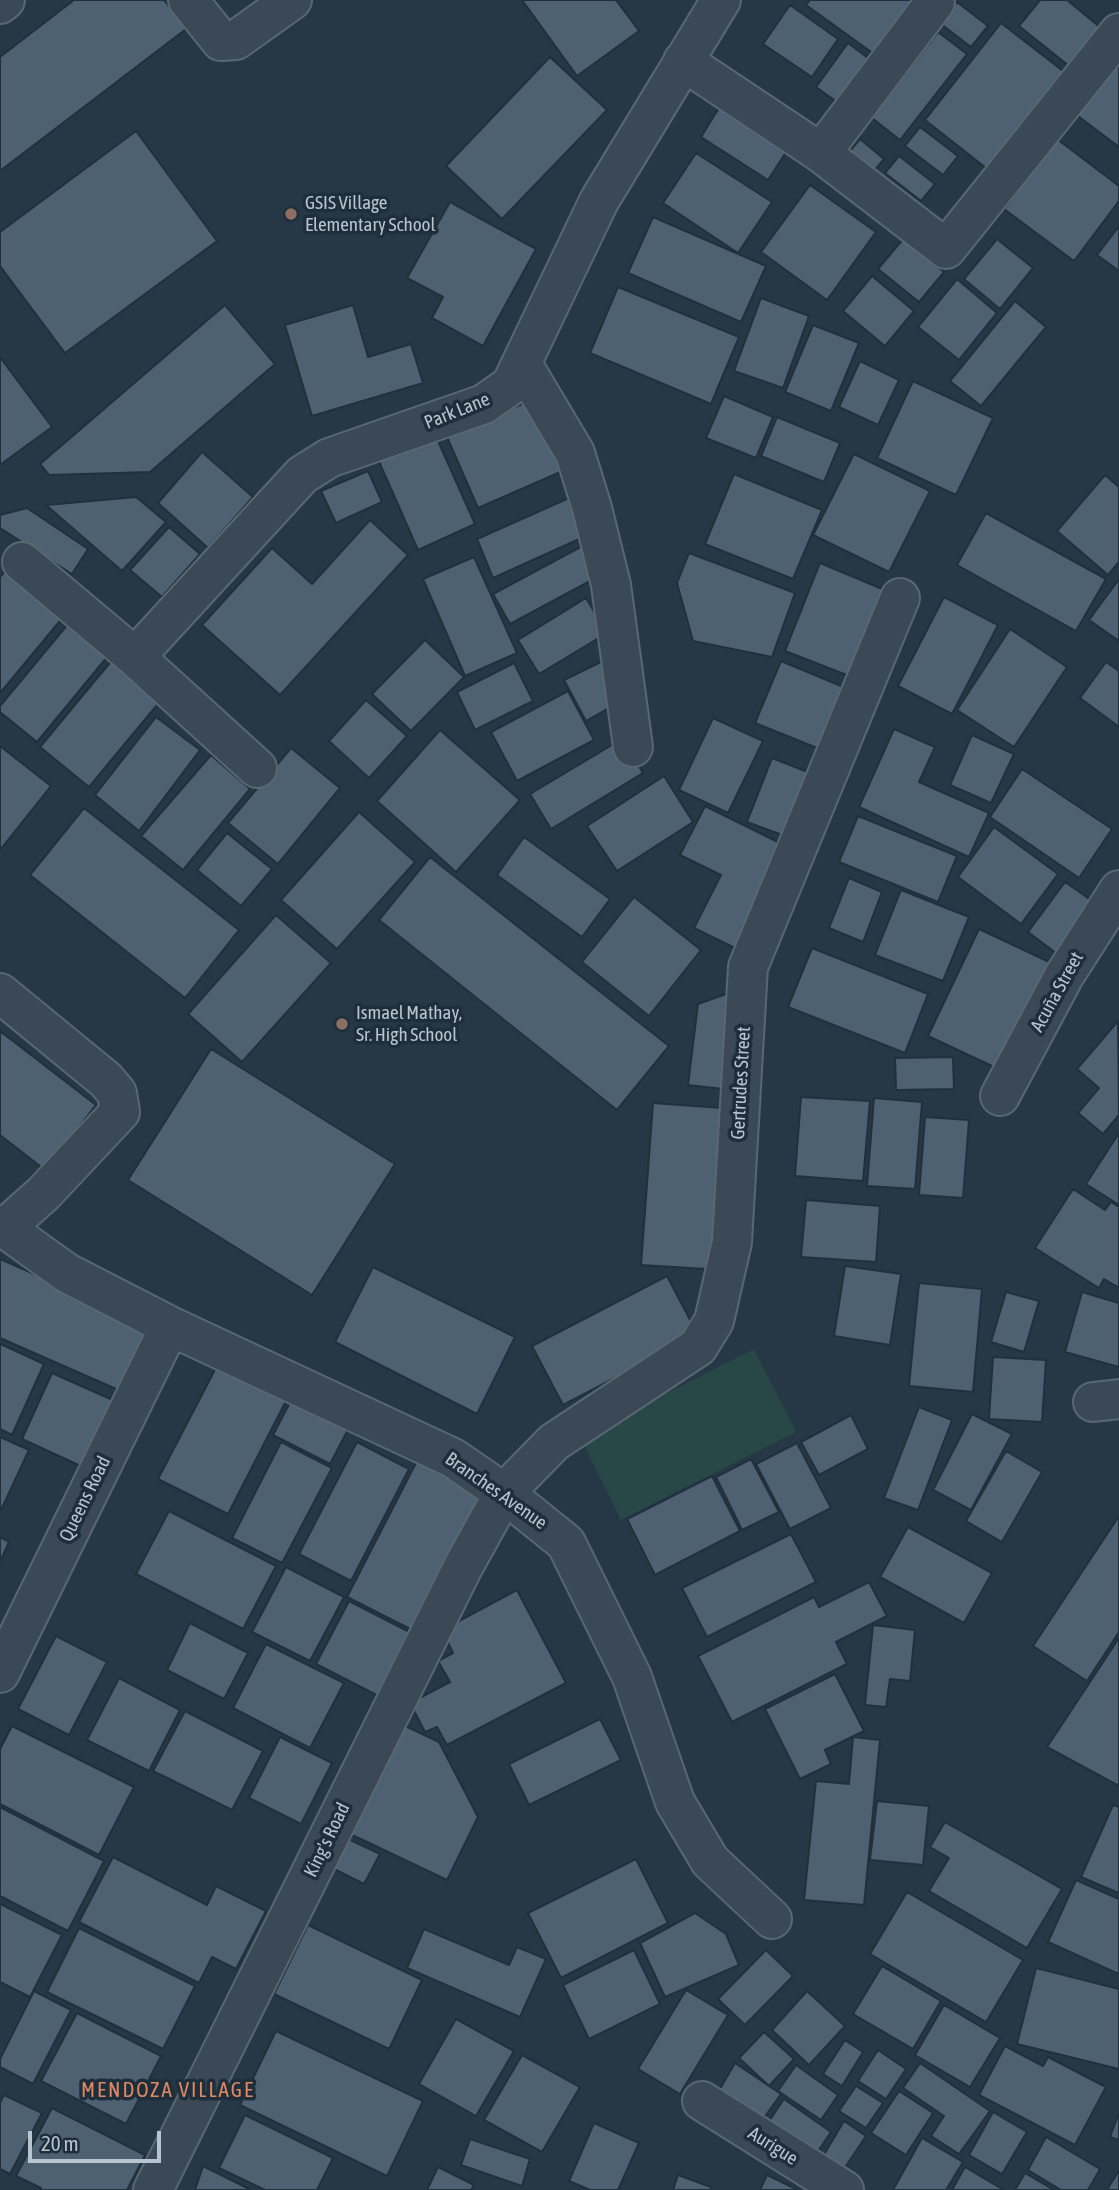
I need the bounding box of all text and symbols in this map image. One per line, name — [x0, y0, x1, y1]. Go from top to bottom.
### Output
place label: GSIS Village Elementary School — [305, 192, 436, 236]
marker: GSIS Village Elementary School — [283, 206, 299, 222]
street label: Park Lane — [421, 388, 493, 434]
street label: Acuña Street — [1026, 948, 1088, 1036]
place label: Ismael Mathay, Sr. High School — [356, 1002, 462, 1046]
marker: Ismael Mathay, Sr. High School — [334, 1016, 350, 1032]
street label: Gertrudes Street — [727, 1026, 755, 1140]
street label: Branches Avenue — [441, 1448, 551, 1534]
street label: Queens Road — [55, 1453, 115, 1545]
street label: King's Road — [299, 1799, 355, 1881]
district label: MENDOZA VILLAGE — [83, 2077, 253, 2103]
scale bar — [32, 2116, 164, 2160]
street label: Aurigue — [744, 2122, 802, 2170]
text: 20 m — [41, 2131, 79, 2155]

